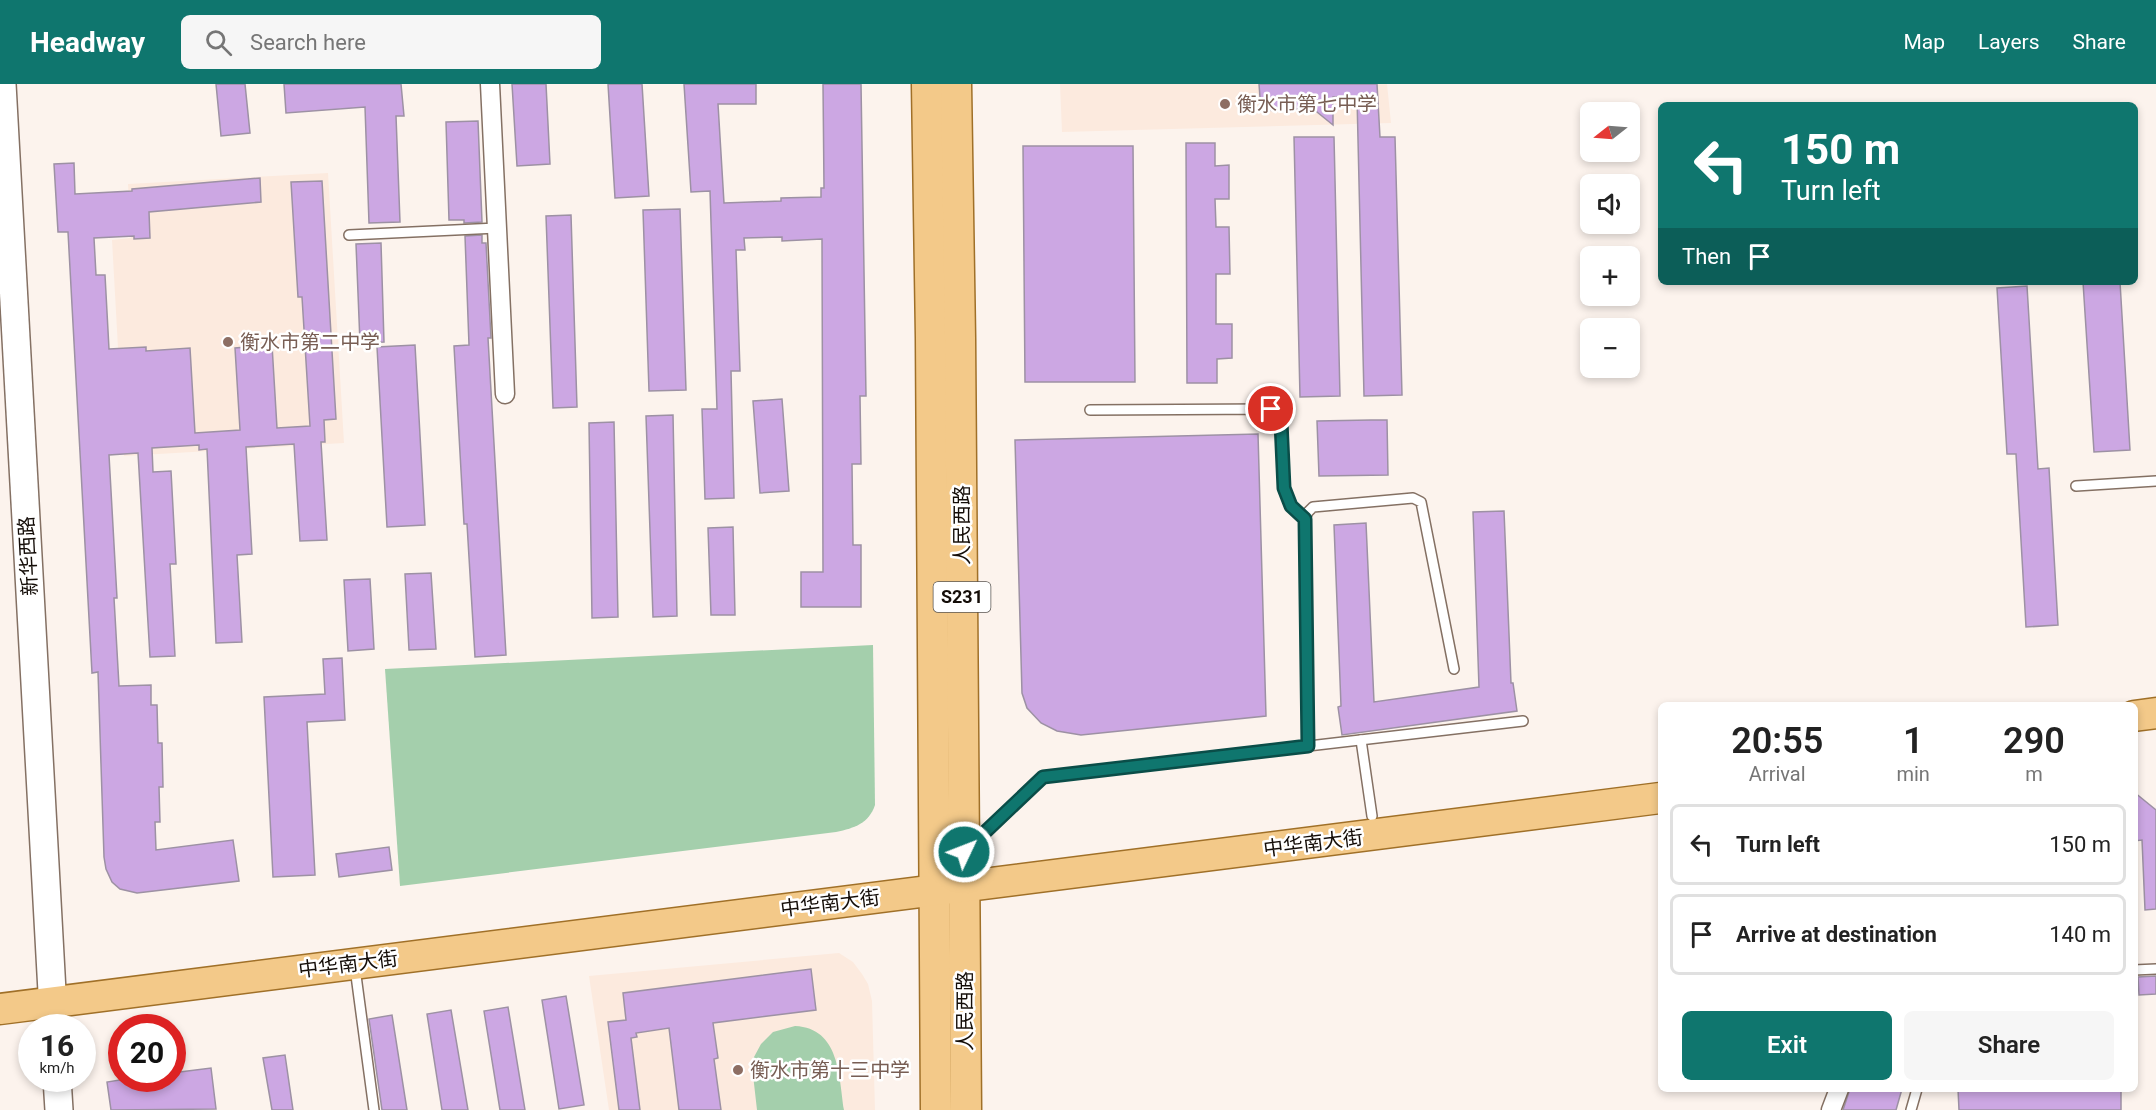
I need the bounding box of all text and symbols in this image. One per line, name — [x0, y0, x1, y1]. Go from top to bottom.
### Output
search box — [181, 15, 601, 69]
text: Headway — [30, 26, 145, 59]
icon: search — [202, 26, 235, 59]
text: Search here — [250, 30, 366, 55]
text: Map — [1903, 30, 1945, 54]
text: Layers — [1978, 30, 2039, 54]
text: Share — [2072, 30, 2126, 54]
place label: 衡水市第七中学 — [1237, 92, 1377, 116]
marker: 衡水市第七中学 — [1218, 97, 1232, 111]
north arrow — [1580, 102, 1640, 162]
map controls — [1580, 102, 1640, 378]
text: 150 m — [1781, 125, 1900, 174]
icon: left — [1682, 126, 1760, 204]
button: sound — [1580, 174, 1640, 234]
text: Turn left — [1781, 175, 1881, 207]
icon: arrive — [1743, 240, 1776, 273]
text: Then — [1682, 244, 1731, 269]
button: + — [1580, 246, 1640, 306]
button: − — [1580, 318, 1640, 378]
place label: 衡水市第二中学 — [240, 330, 380, 354]
marker: 衡水市第二中学 — [221, 335, 235, 349]
pin — [1245, 383, 1296, 434]
icon: arrive — [1254, 392, 1287, 425]
street label: 人民西路 — [950, 485, 974, 565]
street label: 新华西路 — [14, 515, 42, 597]
road number: S231 — [934, 582, 990, 612]
text: 20:55 — [1731, 720, 1823, 762]
text: 1 — [1903, 720, 1923, 762]
text: 290 — [2003, 720, 2065, 762]
text: Arrival — [1749, 762, 1806, 786]
text: min — [1896, 762, 1930, 786]
text: m — [2025, 762, 2043, 786]
position arrow — [932, 820, 996, 884]
street label: 中华南大街 — [1262, 825, 1364, 861]
icon: left — [1685, 828, 1718, 861]
text: Turn left — [1736, 832, 1820, 857]
text: 150 m — [2049, 832, 2111, 857]
street label: 中华南大街 — [779, 885, 881, 921]
icon: arrive — [1685, 918, 1718, 951]
text: Arrive at destination — [1736, 922, 1937, 947]
text: 140 m — [2049, 922, 2111, 947]
street label: 中华南大街 — [297, 946, 399, 982]
street label: 人民西路 — [953, 971, 977, 1051]
button: Exit — [1682, 1011, 1892, 1080]
button: Share — [1904, 1011, 2114, 1080]
speed limit sign: 20 — [108, 1014, 186, 1092]
text: 16 — [40, 1028, 74, 1063]
place label: 衡水市第十三中学 — [750, 1058, 910, 1082]
text: km/h — [39, 1059, 75, 1077]
marker: 衡水市第十三中学 — [731, 1063, 745, 1077]

